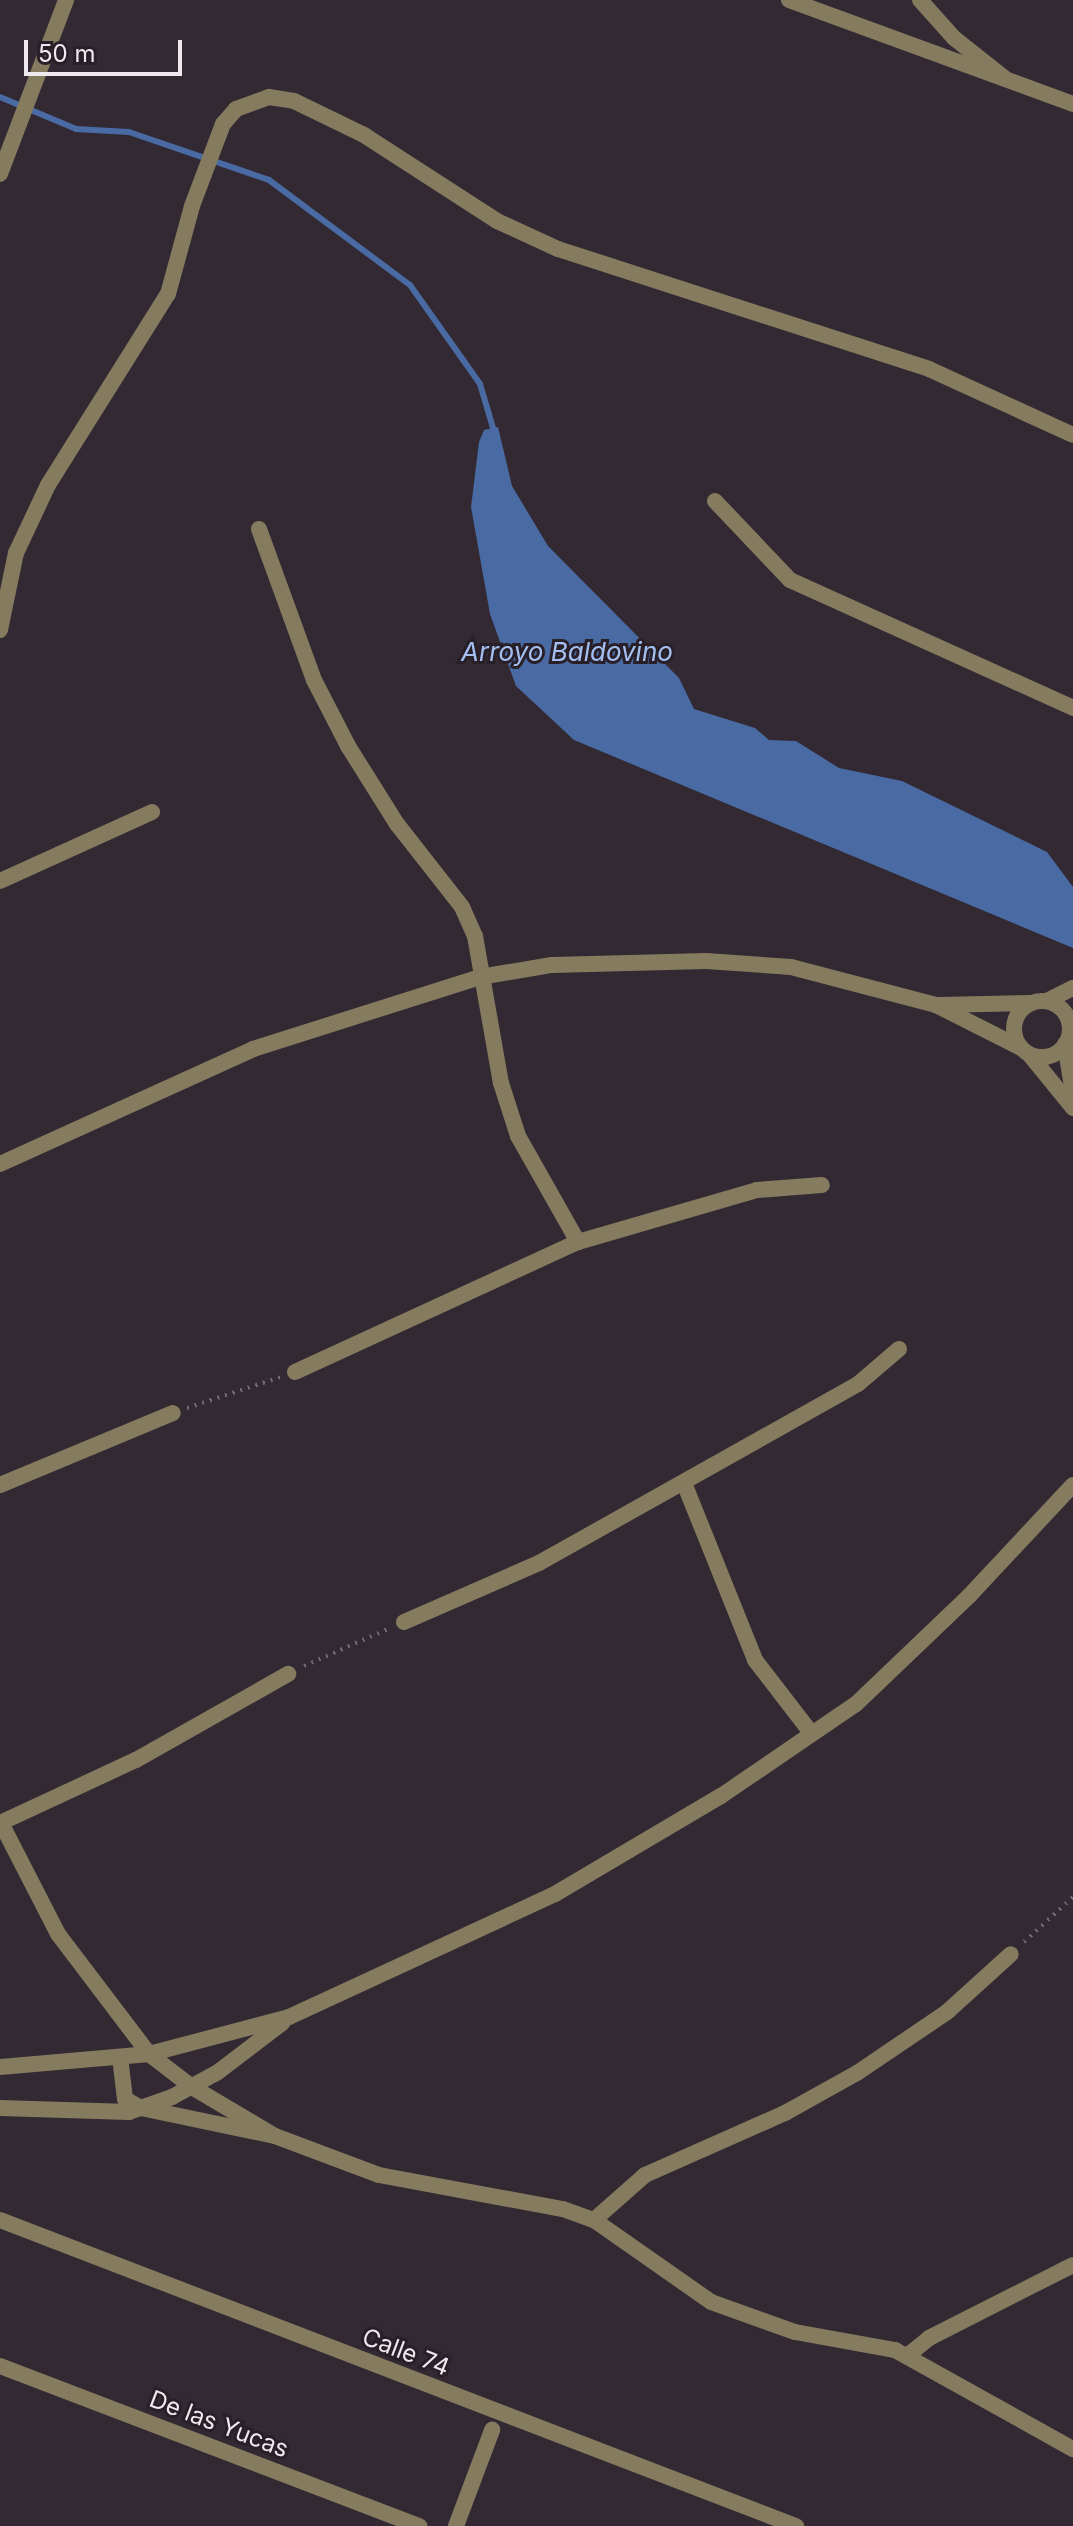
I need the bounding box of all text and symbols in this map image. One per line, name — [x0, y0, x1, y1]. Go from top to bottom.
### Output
scale bar — [28, 24, 186, 74]
text: 50 m — [38, 39, 96, 68]
water label: Arroyo Baldovino — [461, 636, 673, 668]
street label: Calle 74 — [358, 2322, 454, 2382]
street label: De las Yucas — [146, 2384, 292, 2464]

